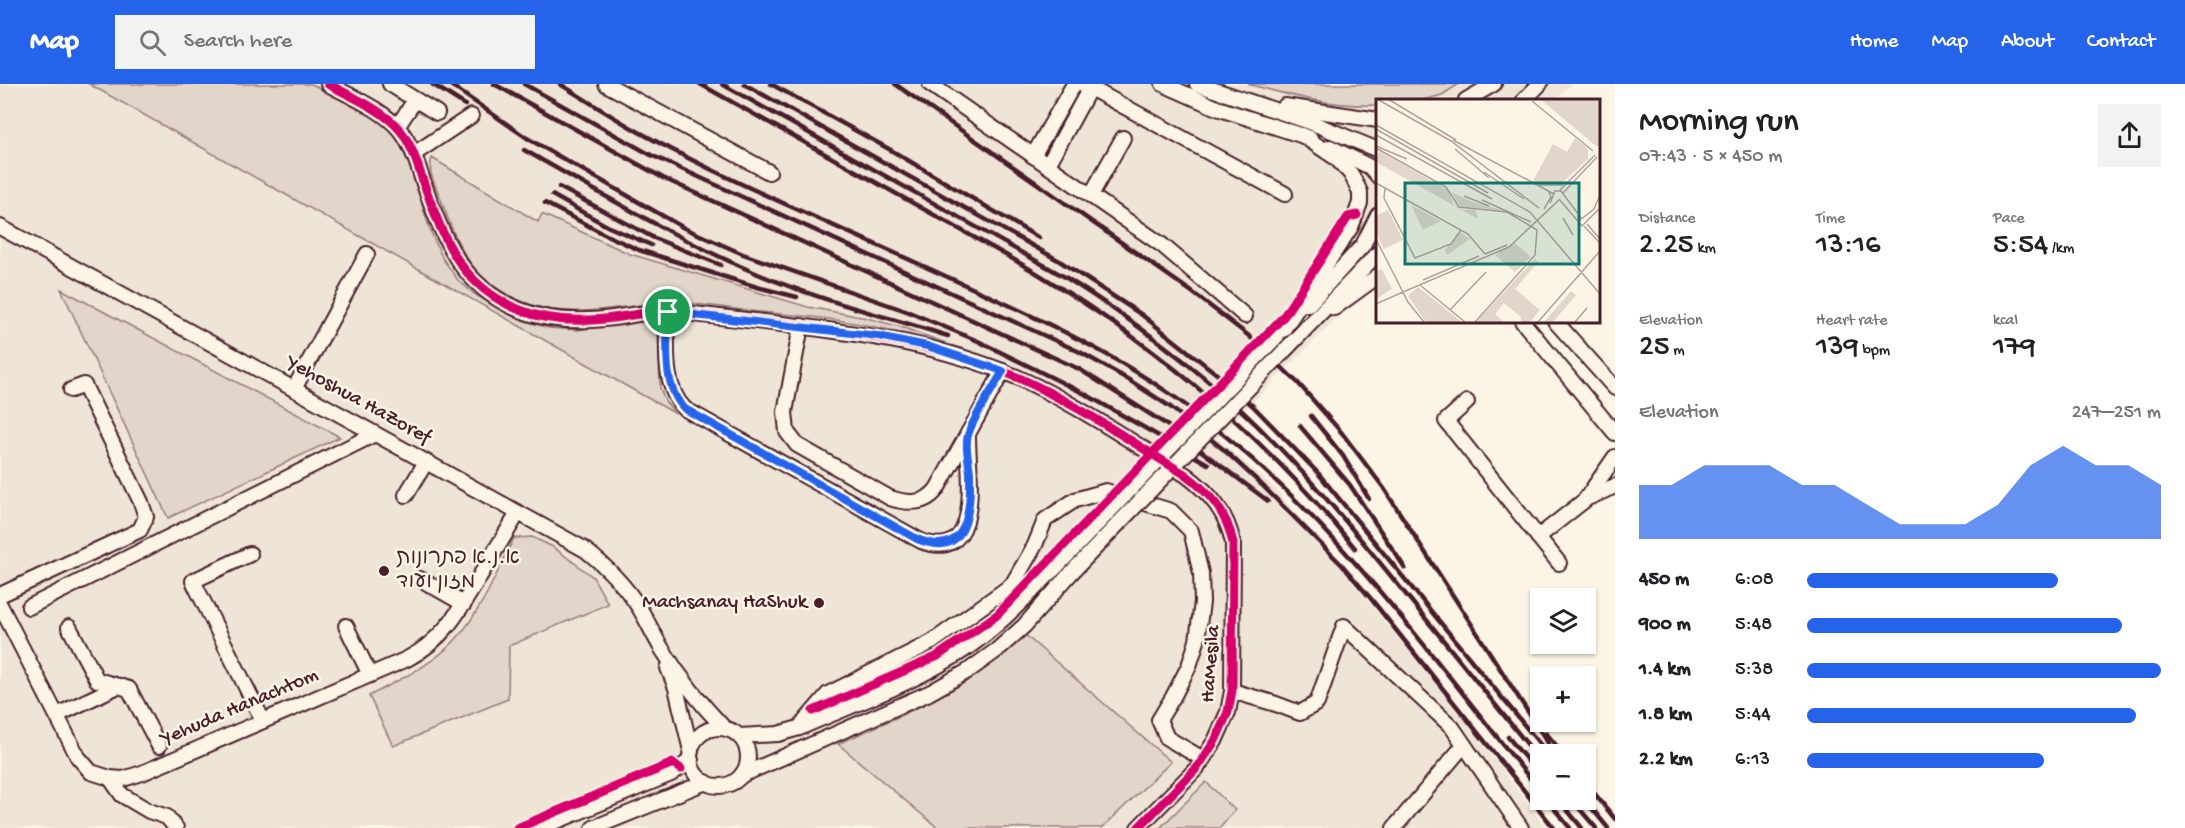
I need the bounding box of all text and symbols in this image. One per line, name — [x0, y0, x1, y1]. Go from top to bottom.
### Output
search box — [115, 15, 535, 69]
text: Map — [30, 26, 79, 59]
icon: search — [136, 26, 169, 59]
text: Search here — [184, 29, 292, 55]
text: Home — [1850, 30, 1898, 55]
text: Map — [1931, 30, 1968, 55]
text: About — [2001, 30, 2054, 55]
text: Contact — [2087, 30, 2155, 55]
inset map — [1376, 99, 1600, 322]
text: Morning run — [1639, 104, 1799, 142]
button: share — [2098, 104, 2161, 167]
text: 07:43 · 5 × 450 m — [1639, 146, 1783, 169]
text: Distance — [1639, 210, 1696, 229]
text: Time — [1816, 210, 1845, 229]
text: Pace — [1993, 210, 2024, 229]
text: 2.25 — [1639, 229, 1694, 264]
text: 13:16 — [1816, 229, 1880, 264]
text: 5:54 — [1993, 229, 2048, 264]
text: km — [1694, 240, 1716, 259]
text: /km — [2048, 240, 2074, 259]
pin — [642, 286, 693, 337]
icon: arrive — [651, 295, 684, 328]
text: Elevation — [1639, 312, 1703, 331]
text: Heart rate — [1816, 312, 1888, 331]
text: kcal — [1993, 312, 2018, 331]
text: 25 — [1639, 331, 1669, 366]
text: 139 — [1816, 331, 1859, 366]
text: 179 — [1993, 331, 2036, 366]
text: m — [1669, 342, 1685, 361]
text: bpm — [1859, 342, 1890, 361]
street label: Yehoshua HaZoref — [280, 350, 436, 452]
text: Elevation — [1639, 402, 1719, 425]
text: 247–251 m — [2072, 402, 2161, 425]
place label: א.נ.א פתרונות מזון ועוד — [396, 547, 520, 596]
marker: א.נ.א פתרונות מזון ועוד — [377, 564, 391, 578]
text: 450 m — [1639, 569, 1689, 592]
text: 6:08 — [1735, 569, 1774, 592]
map controls — [1530, 588, 1596, 810]
button: layers — [1530, 588, 1596, 654]
place label: Machsanay HaShuk — [642, 591, 810, 616]
marker: Machsanay HaShuk — [812, 596, 826, 610]
text: 900 m — [1639, 614, 1691, 637]
text: 5:48 — [1735, 614, 1772, 637]
street label: HaMesila — [1197, 623, 1227, 704]
text: 1.4 km — [1639, 659, 1691, 682]
text: 5:38 — [1735, 659, 1773, 682]
street label: Yehuda Hanachtom — [156, 663, 323, 753]
button: + — [1530, 666, 1596, 732]
text: 1.8 km — [1639, 704, 1692, 727]
text: 5:44 — [1735, 704, 1771, 727]
button: − — [1530, 744, 1596, 810]
text: 2.2 km — [1639, 749, 1693, 772]
text: 6:13 — [1735, 749, 1770, 772]

